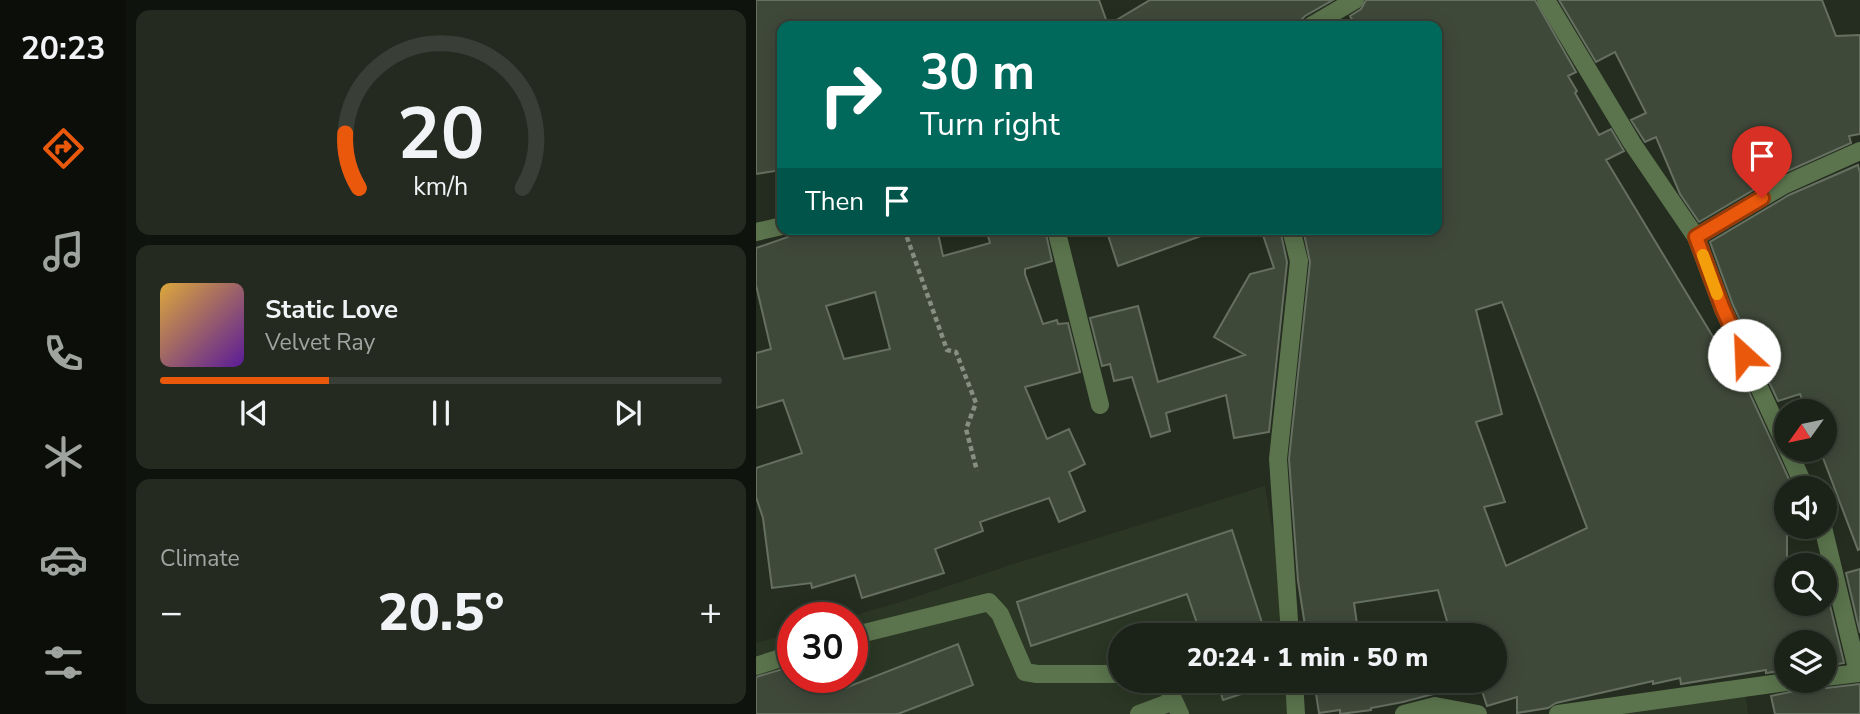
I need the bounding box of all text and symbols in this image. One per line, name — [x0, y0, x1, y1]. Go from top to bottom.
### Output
text: 20:23 — [21, 27, 105, 70]
text: 30 m — [920, 39, 1035, 106]
icon: right — [805, 49, 896, 140]
text: 20 — [397, 85, 485, 185]
text: Turn right — [920, 103, 1060, 146]
icon: directions — [39, 124, 88, 173]
pin — [1732, 126, 1792, 198]
icon: arrive — [1743, 137, 1781, 175]
text: km/h — [413, 170, 469, 204]
icon: arrive — [878, 182, 916, 220]
text: Then — [805, 184, 864, 219]
icon: music — [39, 227, 88, 276]
text: Static Love — [265, 292, 398, 327]
position arrow — [1707, 318, 1781, 392]
text: Velvet Ray — [265, 327, 375, 358]
icon: phone — [39, 329, 88, 378]
icon: previous — [235, 394, 273, 432]
icon: pause — [422, 394, 460, 432]
icon: next — [609, 394, 647, 432]
north arrow — [1774, 399, 1838, 462]
map controls — [1774, 399, 1837, 693]
icon: climate — [39, 432, 88, 481]
button: sound — [1774, 476, 1837, 539]
icon: car — [39, 535, 88, 584]
text: Climate — [160, 543, 240, 574]
button: search — [1774, 553, 1837, 616]
text: 20.5° — [377, 577, 505, 648]
text: − — [160, 587, 183, 638]
text: + — [699, 587, 722, 638]
speed limit sign: 30 — [777, 602, 868, 693]
button: layers — [1774, 630, 1837, 693]
icon: filters — [39, 638, 88, 687]
text: 20:24 · 1 min · 50 m — [1187, 640, 1428, 675]

